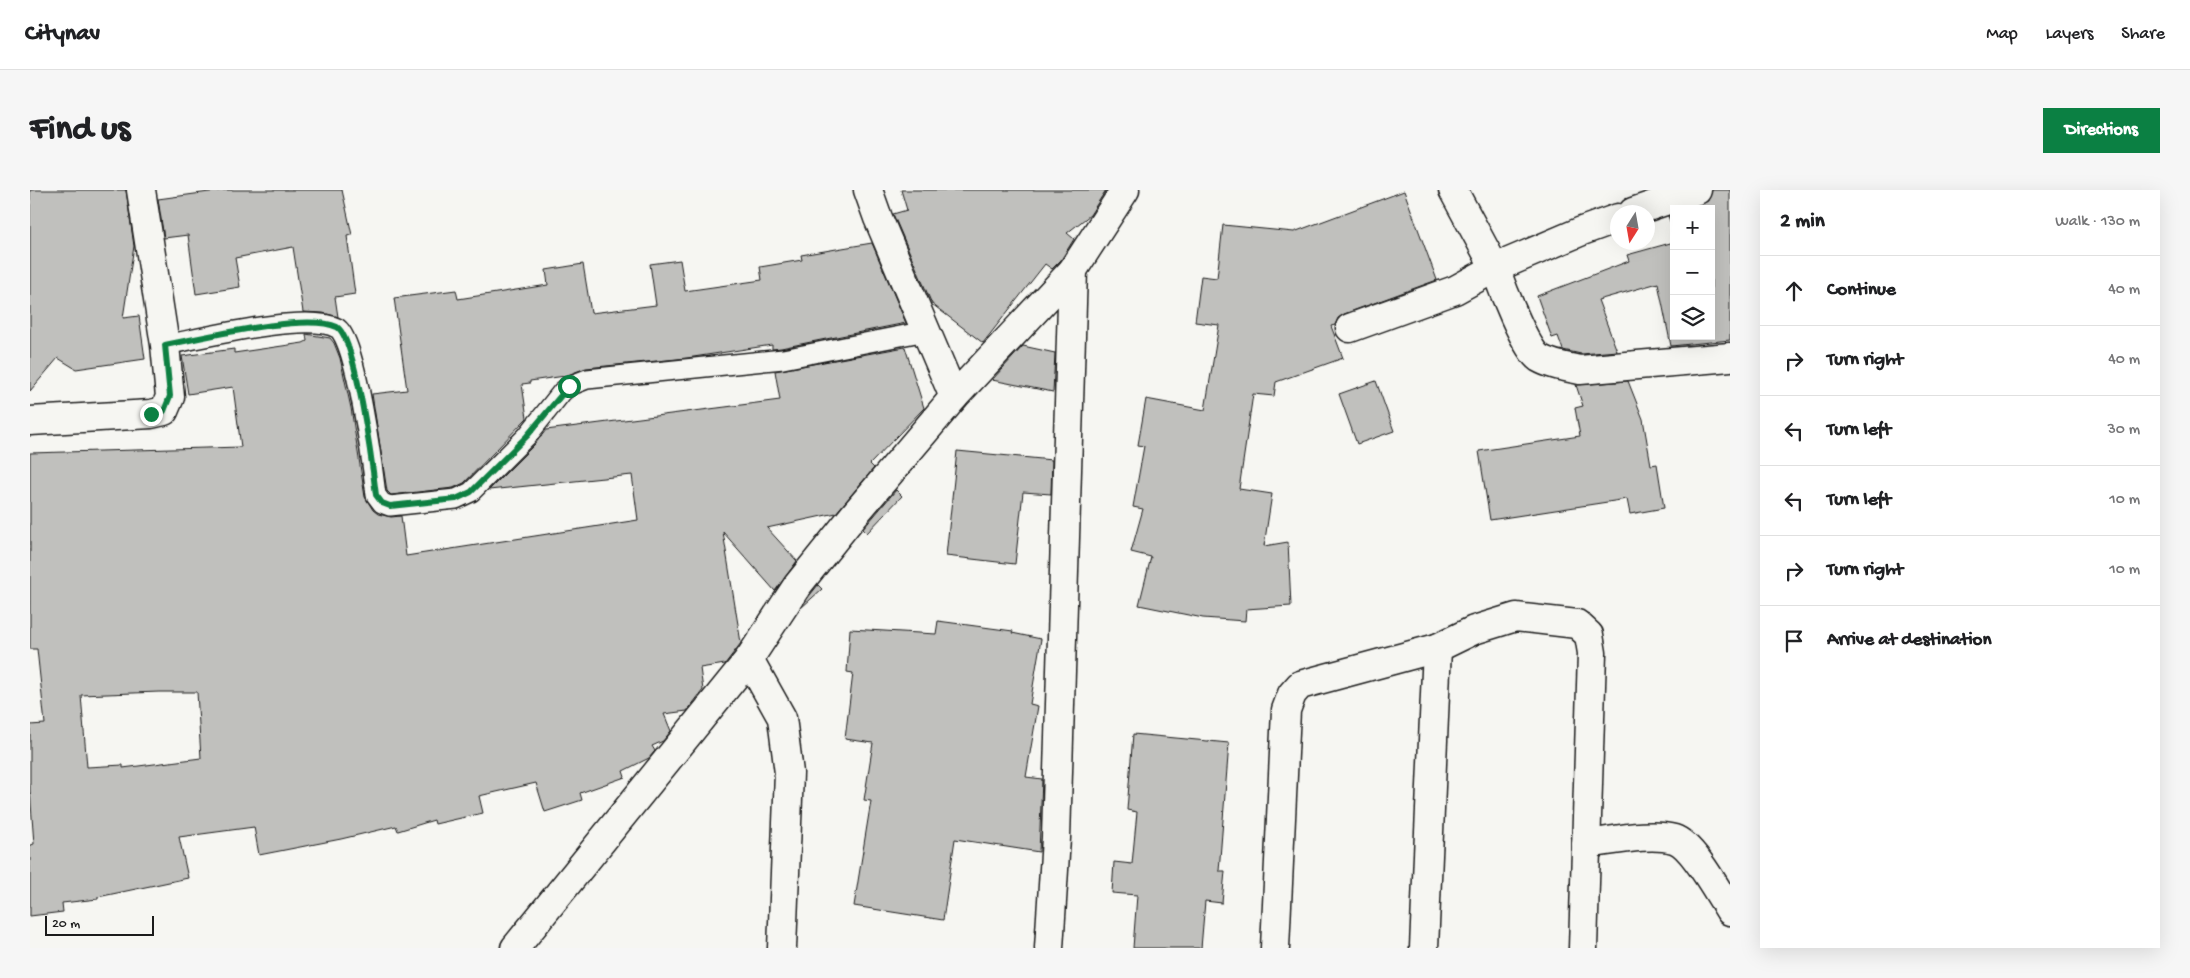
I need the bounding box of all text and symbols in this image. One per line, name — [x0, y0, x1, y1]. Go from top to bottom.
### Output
text: Citynav — [25, 20, 100, 49]
text: Map — [1986, 24, 2018, 45]
text: Layers — [2046, 24, 2093, 45]
text: Share — [2121, 24, 2165, 45]
button: Directions — [2043, 108, 2160, 153]
text: Find us — [30, 110, 130, 151]
north arrow — [1610, 205, 1655, 250]
map controls — [1670, 205, 1715, 340]
button: + — [1670, 205, 1715, 250]
text: 2 min — [1780, 210, 1825, 235]
text: Walk · 130 m — [2055, 213, 2140, 232]
button: − — [1670, 250, 1715, 295]
icon: ahead — [1780, 277, 1808, 305]
text: Continue — [1827, 279, 1896, 302]
text: 40 m — [2108, 281, 2140, 300]
button: layers — [1670, 295, 1715, 340]
icon: right — [1780, 347, 1808, 375]
text: Turn right — [1827, 349, 1903, 372]
text: 40 m — [2108, 351, 2140, 370]
route start — [558, 375, 581, 398]
route end — [140, 403, 163, 426]
icon: left — [1780, 417, 1808, 445]
text: Turn left — [1827, 419, 1891, 442]
text: 30 m — [2107, 421, 2140, 440]
icon: left — [1780, 487, 1808, 515]
text: Turn left — [1827, 489, 1891, 512]
text: 10 m — [2109, 491, 2140, 510]
icon: right — [1780, 557, 1808, 585]
text: Turn right — [1827, 559, 1903, 582]
text: 10 m — [2109, 561, 2140, 580]
icon: arrive — [1780, 627, 1808, 655]
text: Arrive at destination — [1827, 629, 1991, 652]
scale bar — [45, 913, 154, 936]
text: 20 m — [52, 916, 80, 933]

